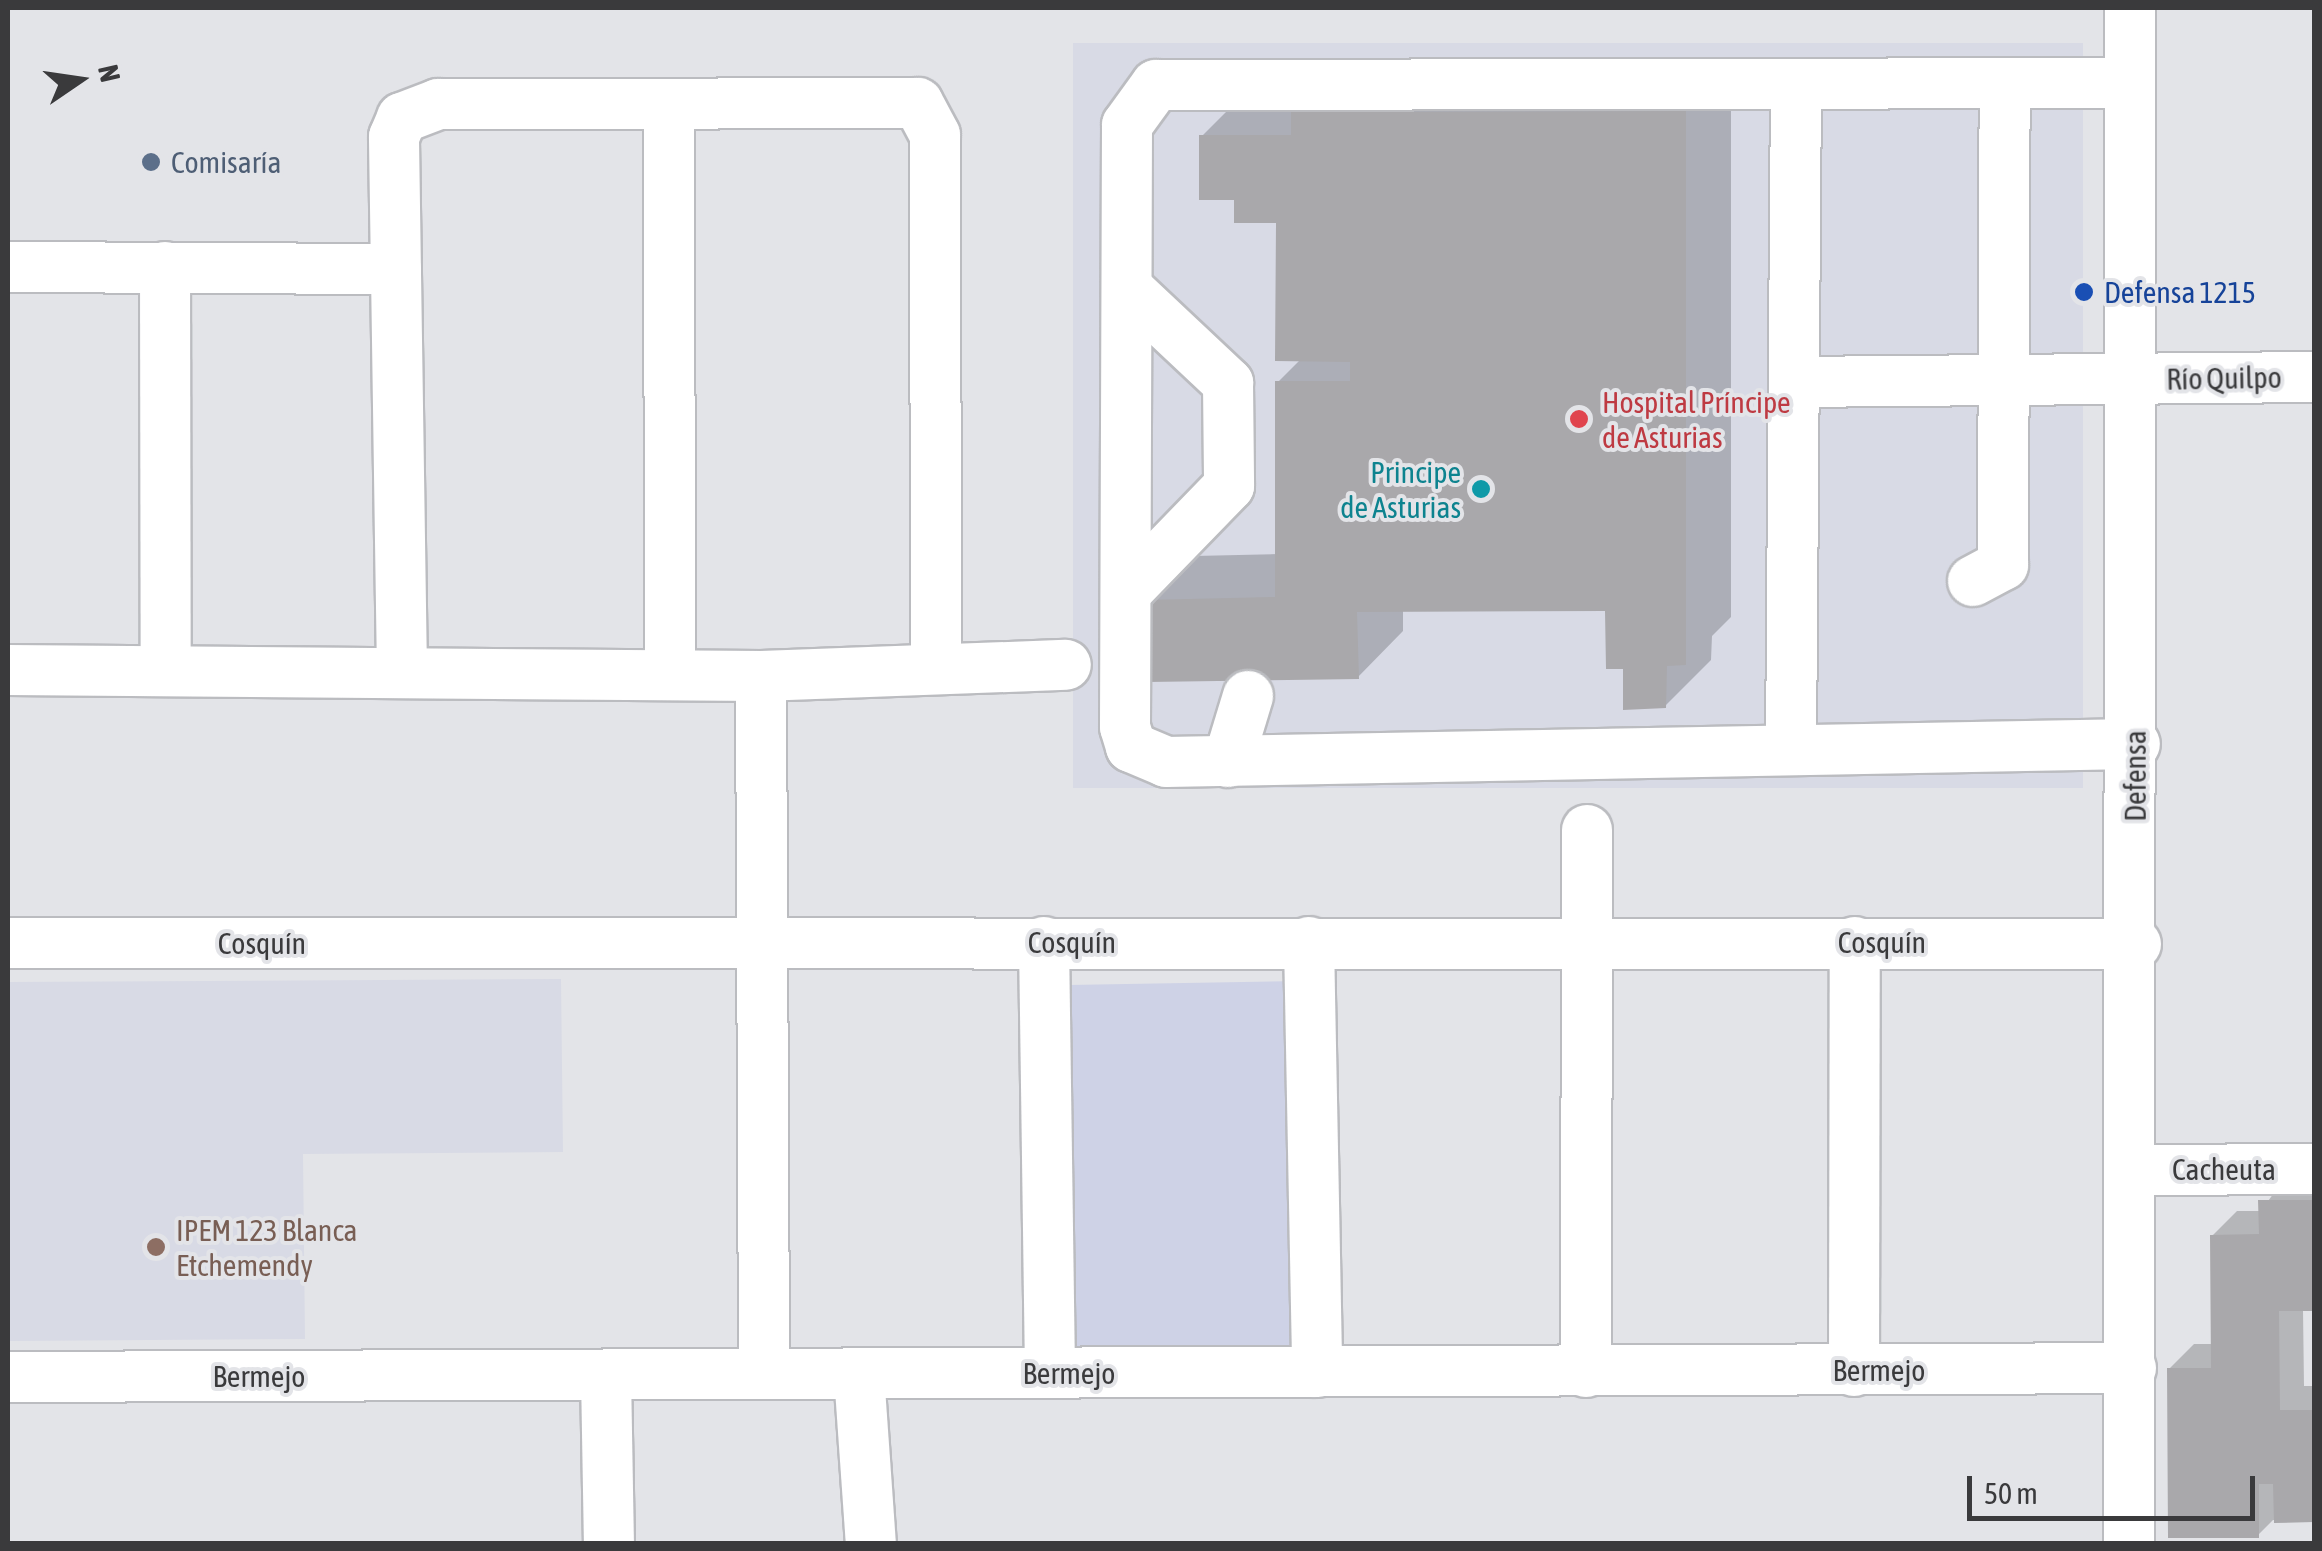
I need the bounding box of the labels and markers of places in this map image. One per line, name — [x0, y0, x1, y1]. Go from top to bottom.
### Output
place label: Comisaría — [171, 144, 281, 180]
marker: Comisaría — [140, 151, 162, 173]
place label: Defensa 1215 — [2104, 274, 2256, 310]
marker: Defensa 1215 — [2073, 281, 2095, 303]
place label: Hospital Príncipe de Asturias — [1602, 384, 1791, 454]
marker: Hospital Príncipe de Asturias — [1566, 406, 1592, 432]
place label: Principe de Asturias — [1340, 454, 1461, 524]
marker: Principe de Asturias — [1470, 478, 1492, 500]
place label: IPEM 123 Blanca Etchemendy — [176, 1212, 357, 1282]
marker: IPEM 123 Blanca Etchemendy — [145, 1236, 167, 1258]

